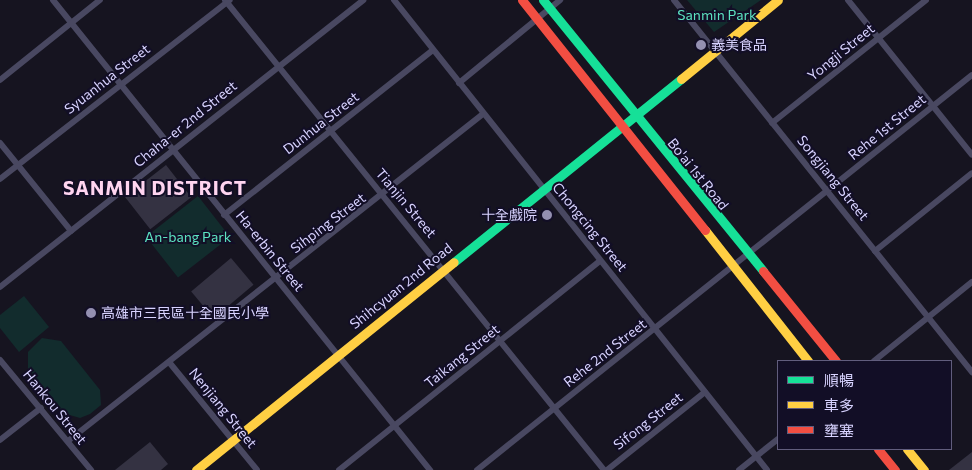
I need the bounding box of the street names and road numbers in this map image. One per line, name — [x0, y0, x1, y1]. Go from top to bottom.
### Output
street label: Yongji Street — [804, 20, 878, 84]
street label: Syuanhua Street — [61, 40, 153, 118]
street label: Chaha-er 2nd Street — [130, 77, 240, 171]
street label: Dunhua Street — [280, 88, 362, 158]
street label: Rehe 1st Street — [845, 91, 929, 163]
street label: Songjiang Street — [794, 132, 872, 224]
street label: Bo'ai 1st Road — [664, 135, 732, 213]
street label: Tianjin Street — [372, 165, 440, 241]
street label: Chongcing Street — [549, 179, 631, 275]
street label: Sihping Street — [287, 189, 369, 257]
street label: Ha-erbin Street — [232, 207, 308, 295]
street label: Shihcyuan 2nd Road — [346, 239, 456, 333]
street label: Rehe 2nd Street — [560, 315, 650, 391]
street label: Taikang Street — [421, 321, 503, 391]
street label: Nenjiang Street — [186, 365, 260, 451]
street label: Hankou Street — [20, 366, 90, 448]
street label: Sifong Street — [610, 389, 686, 453]

